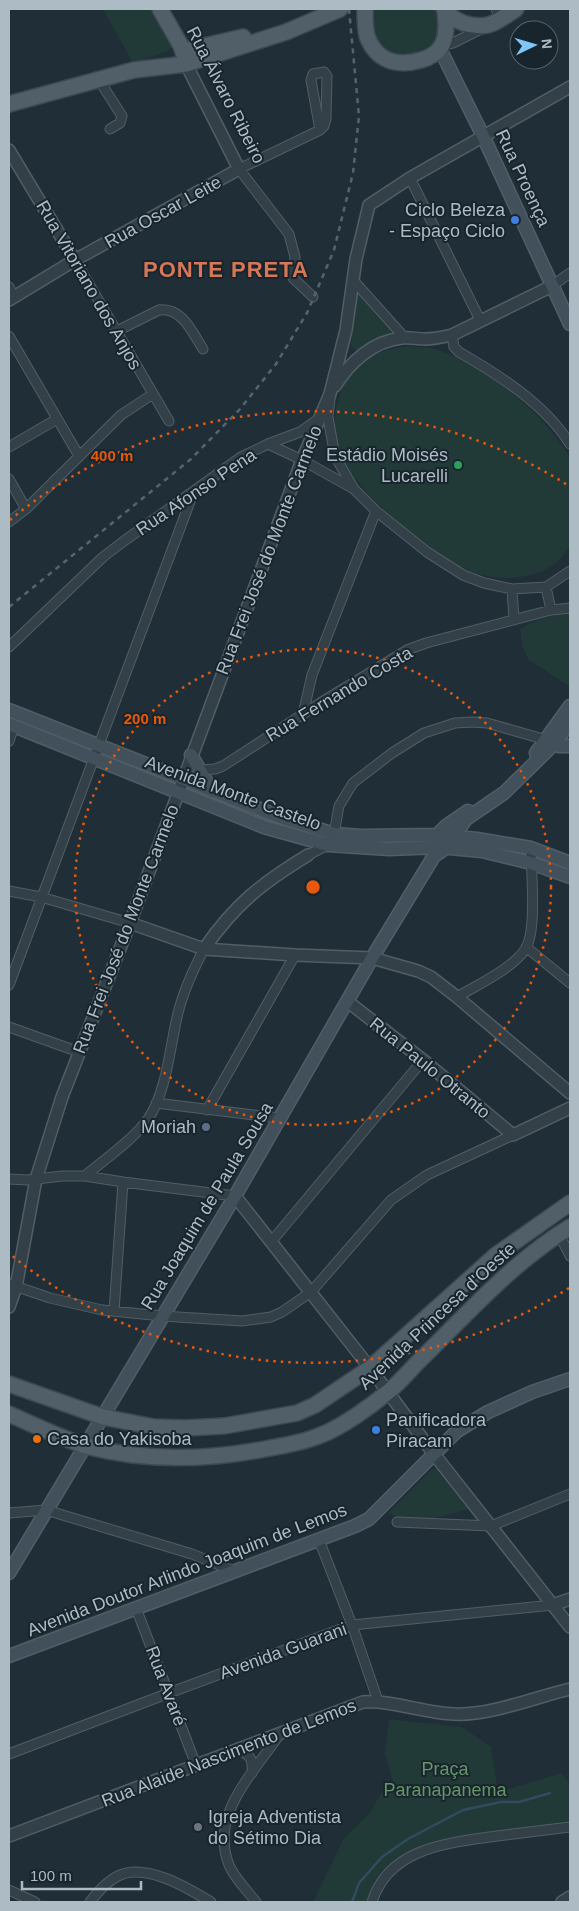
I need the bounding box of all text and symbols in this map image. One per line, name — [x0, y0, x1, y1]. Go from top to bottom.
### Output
north arrow — [509, 20, 559, 70]
street label: Rua Álvaro Ribeiro — [183, 23, 269, 167]
text: N — [539, 38, 555, 50]
street label: Rua Proença — [492, 126, 555, 231]
street label: Rua Oscar Leite — [101, 172, 225, 252]
street label: Rua Vitoriano dos Anjos — [32, 197, 146, 373]
place label: Ciclo Beleza - Espaço Ciclo — [389, 200, 506, 241]
marker: Ciclo Beleza - Espaço Ciclo — [509, 214, 521, 226]
district label: PONTE PRETA — [143, 257, 309, 282]
street label: Rua Frei José do Monte Carmelo — [212, 423, 326, 677]
street label: Rua Afonso Pena — [132, 444, 260, 539]
place label: Estádio Moisés Lucarelli — [326, 445, 448, 486]
text: 400 m — [91, 447, 133, 464]
marker: Estádio Moisés Lucarelli — [452, 459, 464, 471]
street label: Rua Fernando Costa — [262, 642, 417, 746]
text: 200 m — [124, 710, 166, 727]
street label: Avenida Monte Castelo — [142, 752, 324, 834]
street label: Rua Frei José do Monte Carmelo — [69, 802, 183, 1056]
centre of rings — [304, 878, 322, 896]
street label: Rua Paulo Otranto — [366, 1013, 494, 1123]
street label: Rua Joaquim de Paula Sousa — [137, 1098, 277, 1313]
place label: Moriah — [141, 1117, 196, 1137]
marker: Moriah — [200, 1121, 212, 1133]
street label: Avenida Princesa d'Oeste — [355, 1238, 519, 1394]
place label: Panificadora Piracam — [386, 1410, 487, 1451]
marker: Panificadora Piracam — [370, 1424, 382, 1436]
place label: Casa do Yakisoba — [47, 1429, 192, 1449]
marker: Casa do Yakisoba — [31, 1433, 43, 1445]
street label: Avenida Doutor Arlindo Joaquim de Lemos — [24, 1500, 350, 1640]
street label: Avenida Guarani — [217, 1619, 349, 1683]
street label: Rua Avaré — [142, 1643, 190, 1729]
street label: Rua Alaide Nascimento de Lemos — [99, 1695, 359, 1811]
park label: Praça Paranapanema — [383, 1759, 508, 1800]
place label: Igreja Adventista do Sétimo Dia — [208, 1807, 342, 1848]
marker: Igreja Adventista do Sétimo Dia — [192, 1821, 204, 1833]
scale bar — [22, 1858, 141, 1890]
text: 100 m — [30, 1867, 72, 1884]

